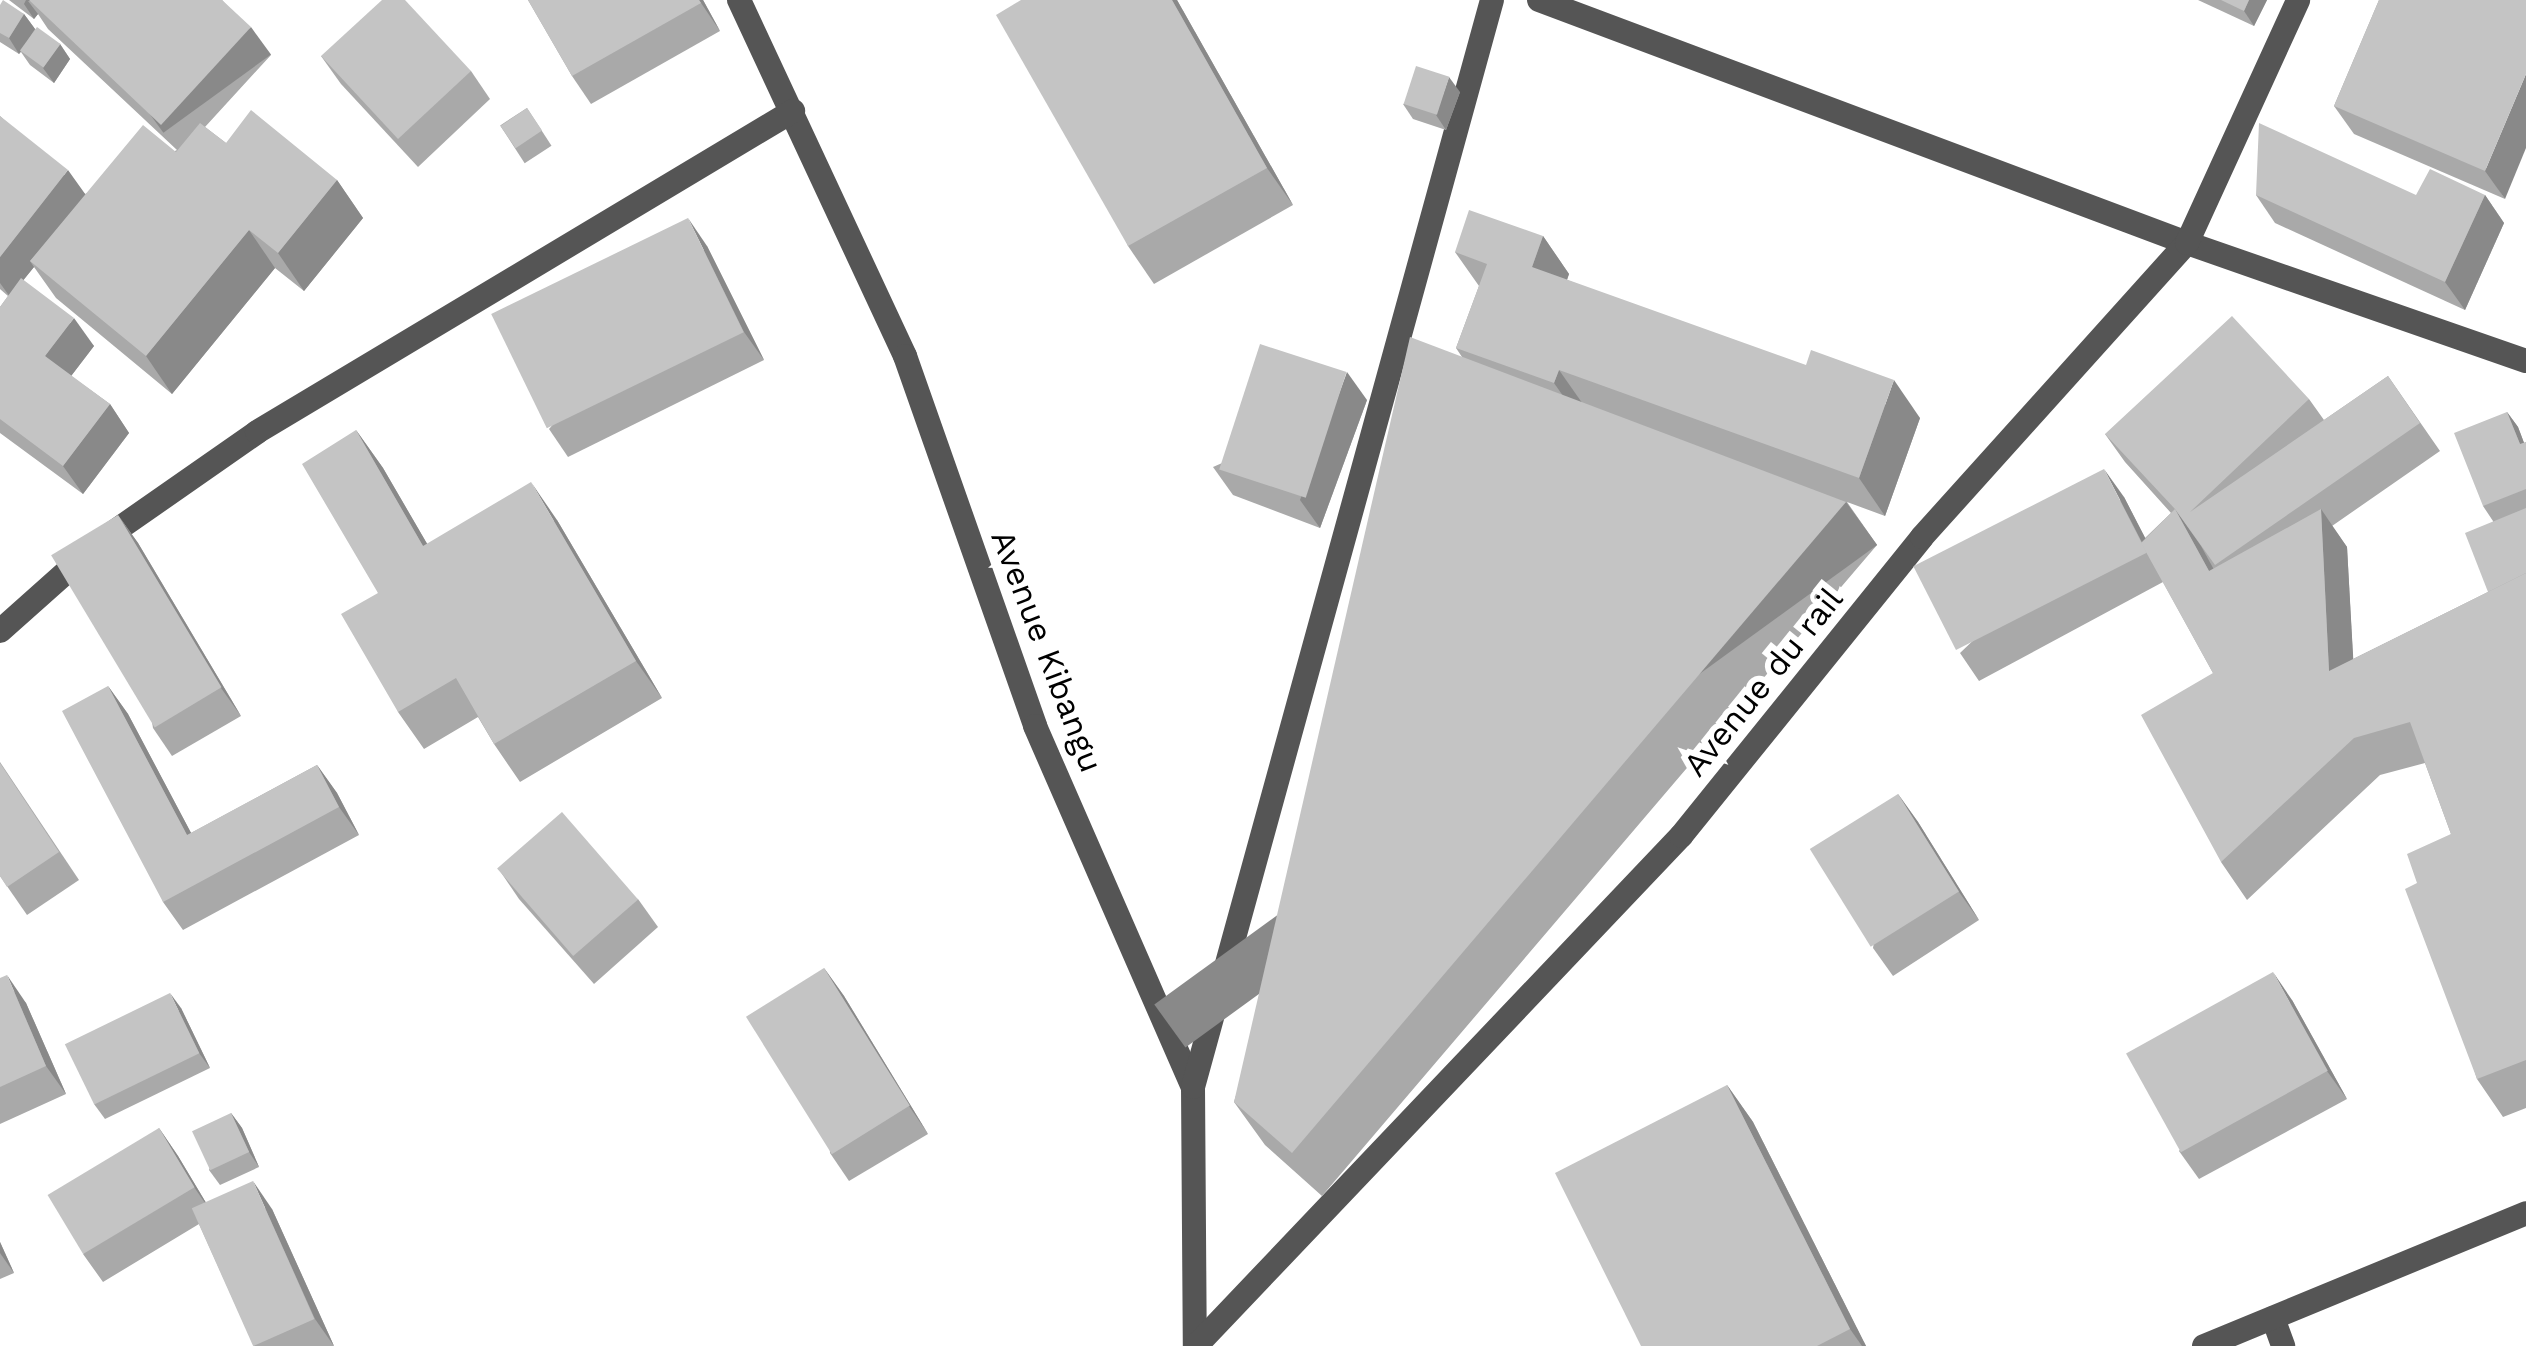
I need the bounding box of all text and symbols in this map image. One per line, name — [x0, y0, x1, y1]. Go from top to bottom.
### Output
street label: Avenue Kibangu — [983, 524, 1111, 778]
street label: Avenue du rail — [1675, 580, 1851, 784]

